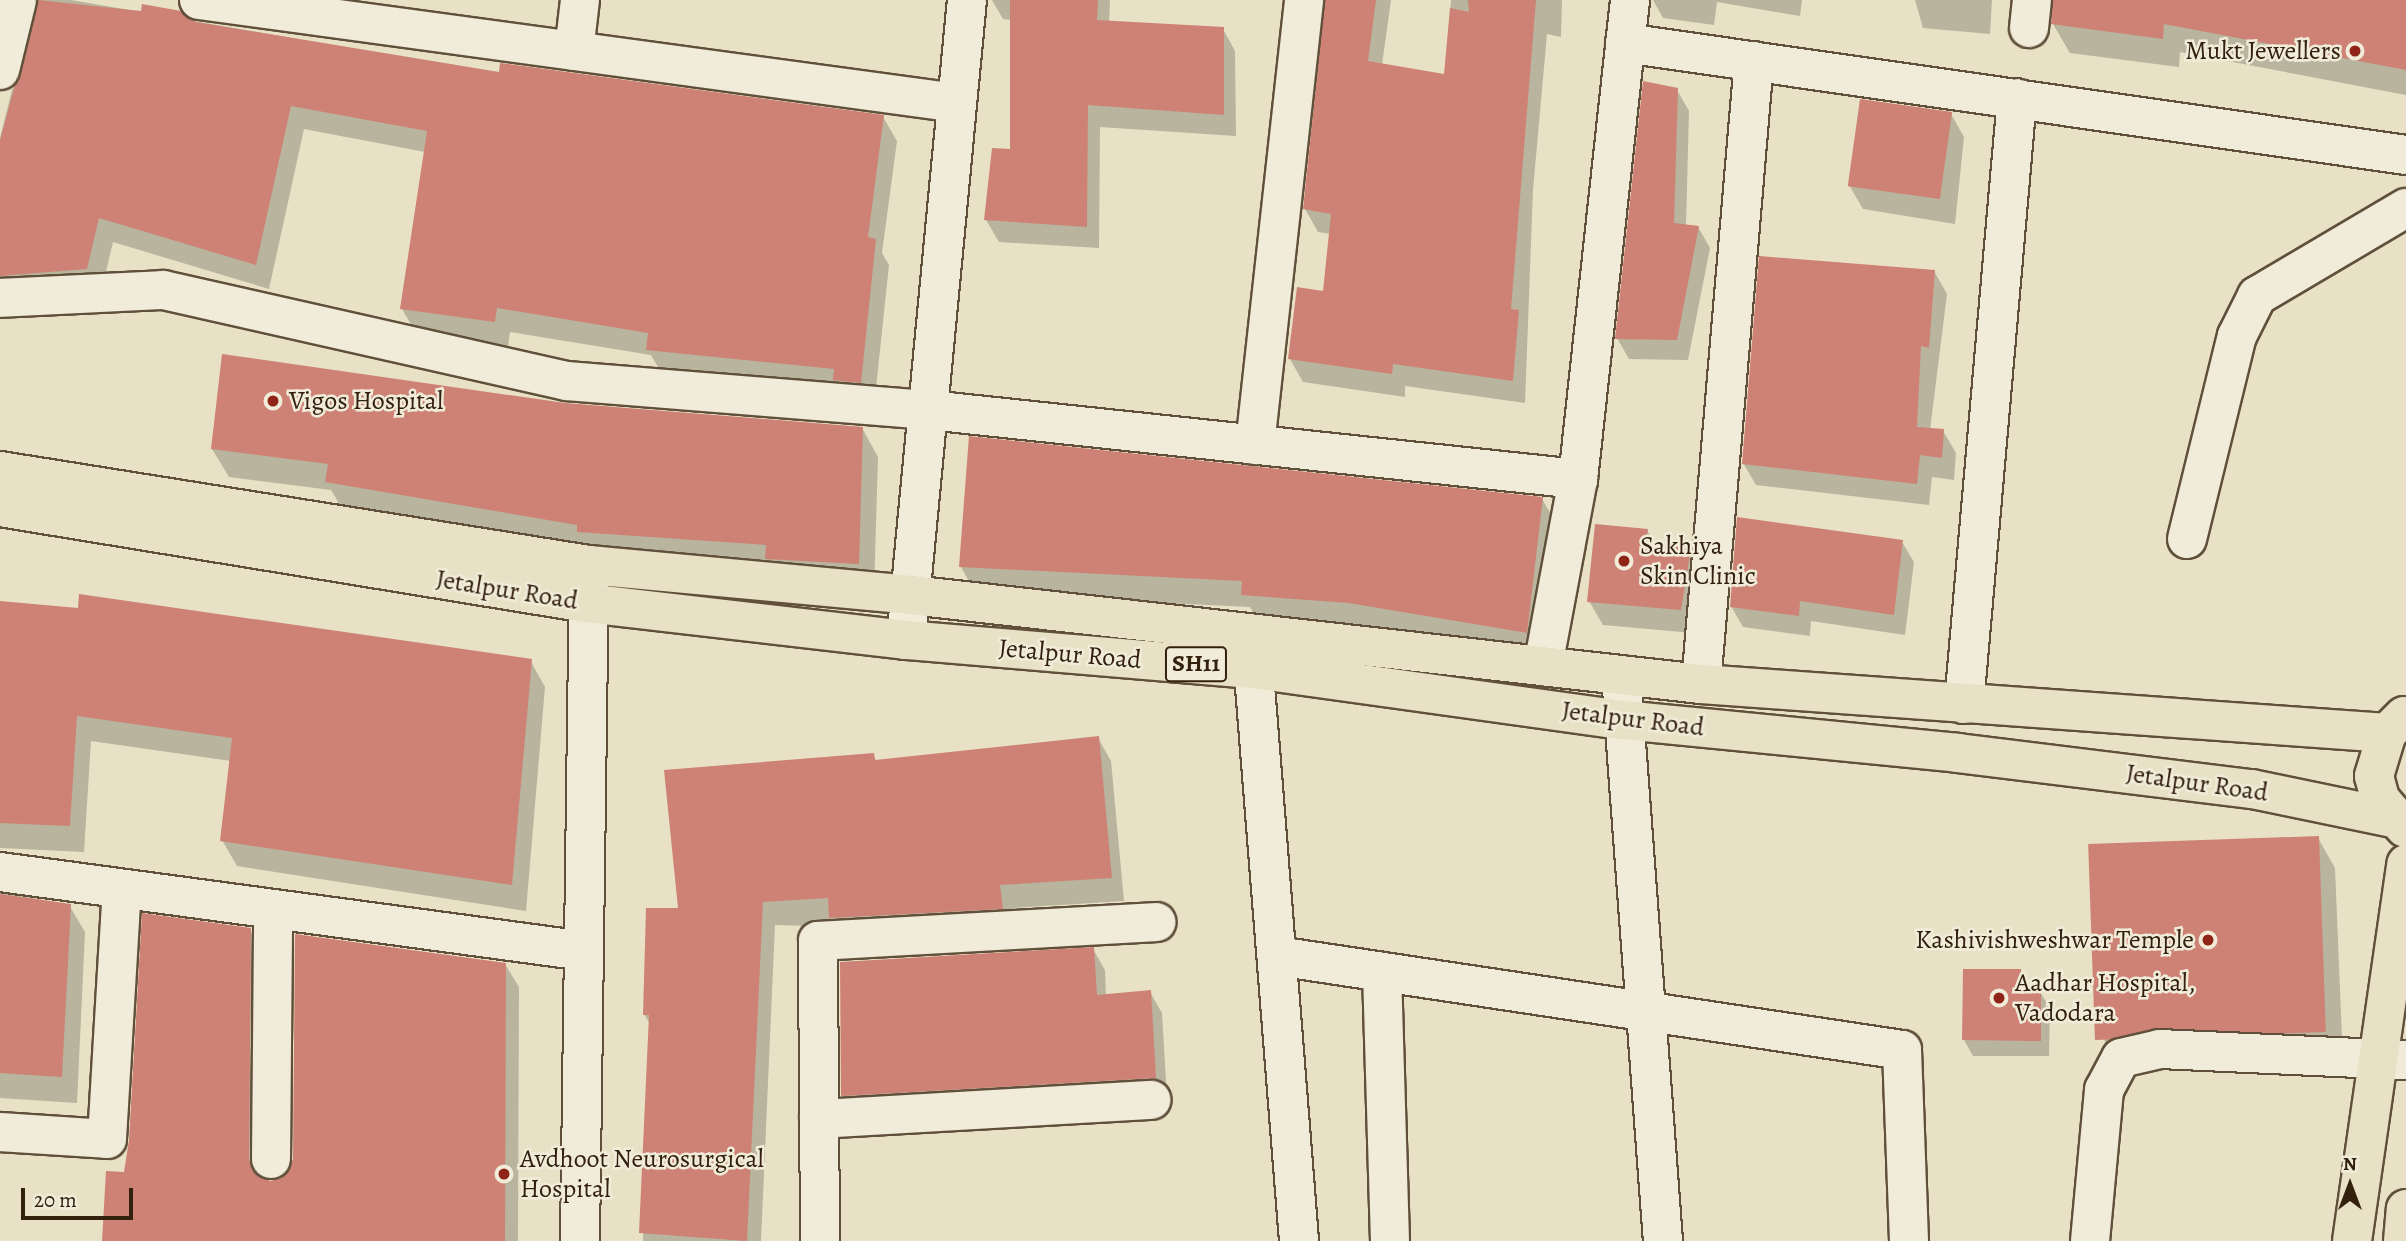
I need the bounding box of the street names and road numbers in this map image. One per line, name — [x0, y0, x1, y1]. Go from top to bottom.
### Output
street label: Jetalpur Road — [434, 563, 580, 617]
street label: Jetalpur Road — [997, 632, 1143, 676]
road number: SH11 — [1164, 644, 1228, 684]
street label: Jetalpur Road — [1560, 695, 1706, 743]
street label: Jetalpur Road — [2124, 758, 2270, 808]

